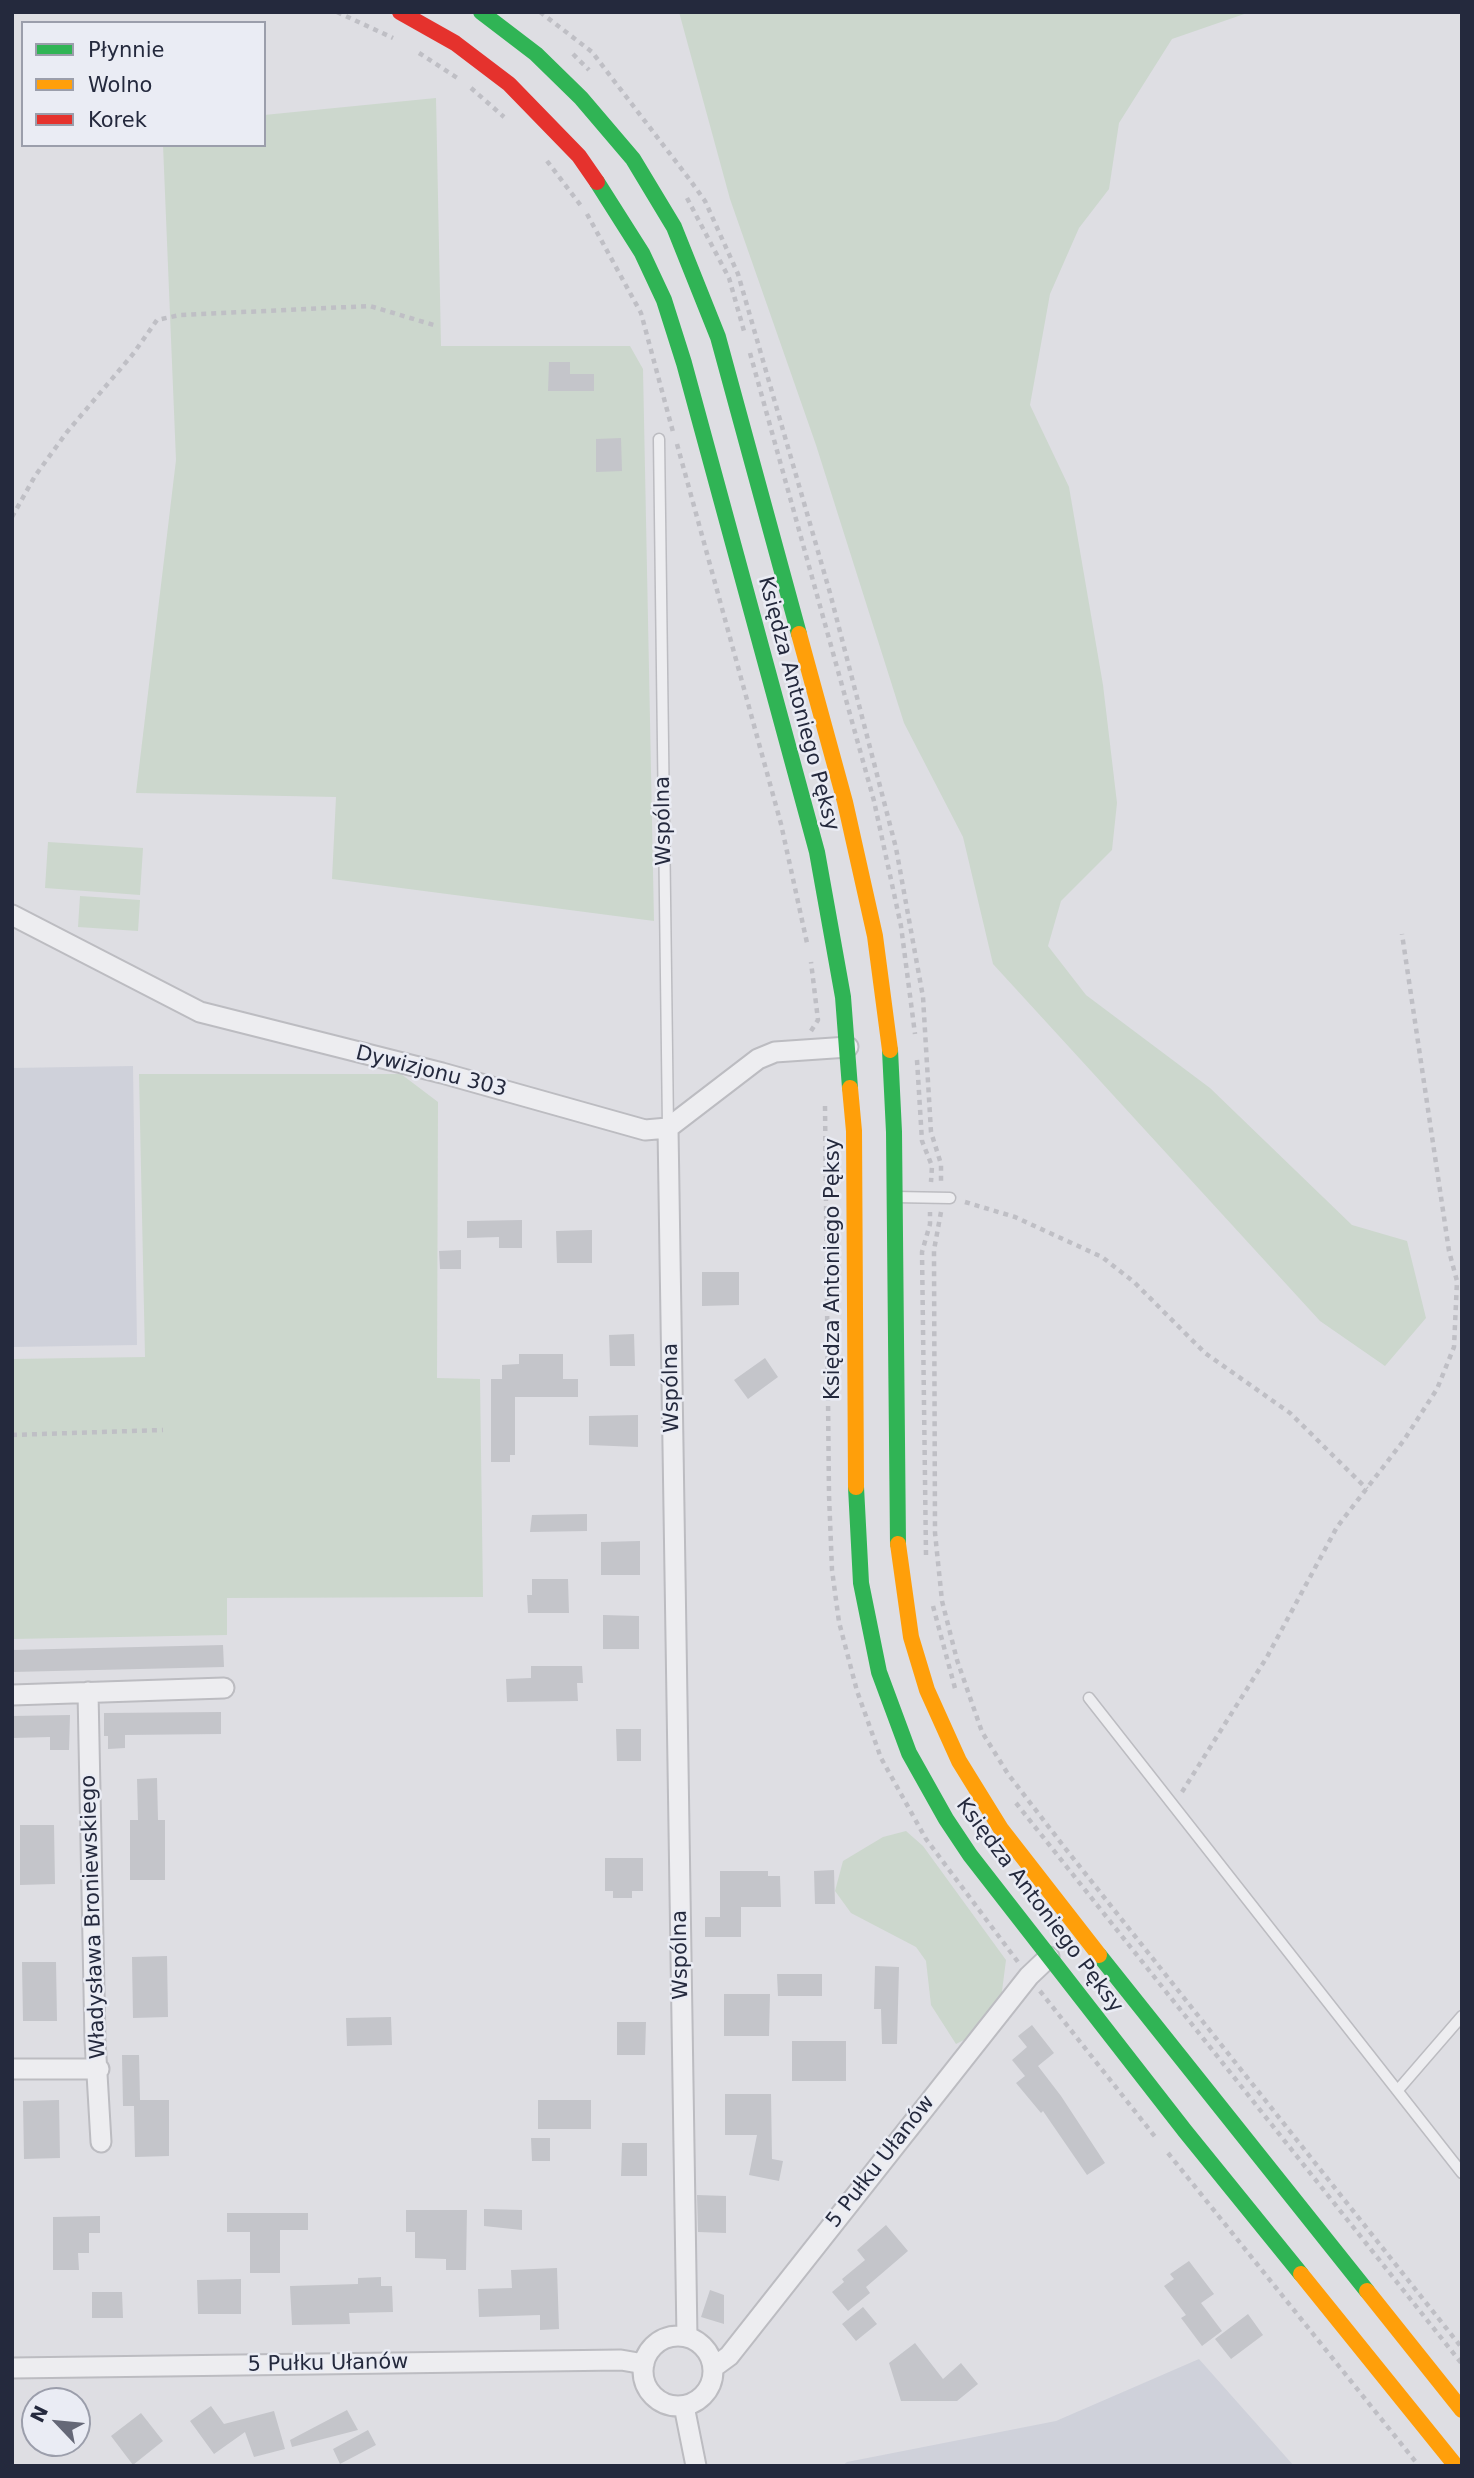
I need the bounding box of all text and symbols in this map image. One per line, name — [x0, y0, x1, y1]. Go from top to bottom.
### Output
legend — [21, 21, 266, 147]
text: Płynnie — [88, 38, 164, 62]
text: Wolno — [88, 73, 152, 97]
text: Korek — [88, 108, 147, 132]
street label: Księdza Antoniego Pęksy — [752, 574, 844, 834]
street label: Wspólna — [651, 776, 677, 866]
street label: Dywizjonu 303 — [353, 1041, 509, 1103]
street label: Księdza Antoniego Pęksy — [821, 1138, 847, 1400]
street label: Wspólna — [659, 1343, 685, 1433]
street label: Władysława Broniewskiego — [76, 1774, 112, 2060]
street label: Księdza Antoniego Pęksy — [950, 1794, 1128, 2018]
street label: Wspólna — [668, 1910, 694, 2000]
street label: 5 Pułku Ułanów — [822, 2091, 940, 2233]
street label: 5 Pułku Ułanów — [247, 2350, 409, 2378]
north arrow — [21, 2387, 91, 2457]
text: N — [26, 2402, 52, 2426]

